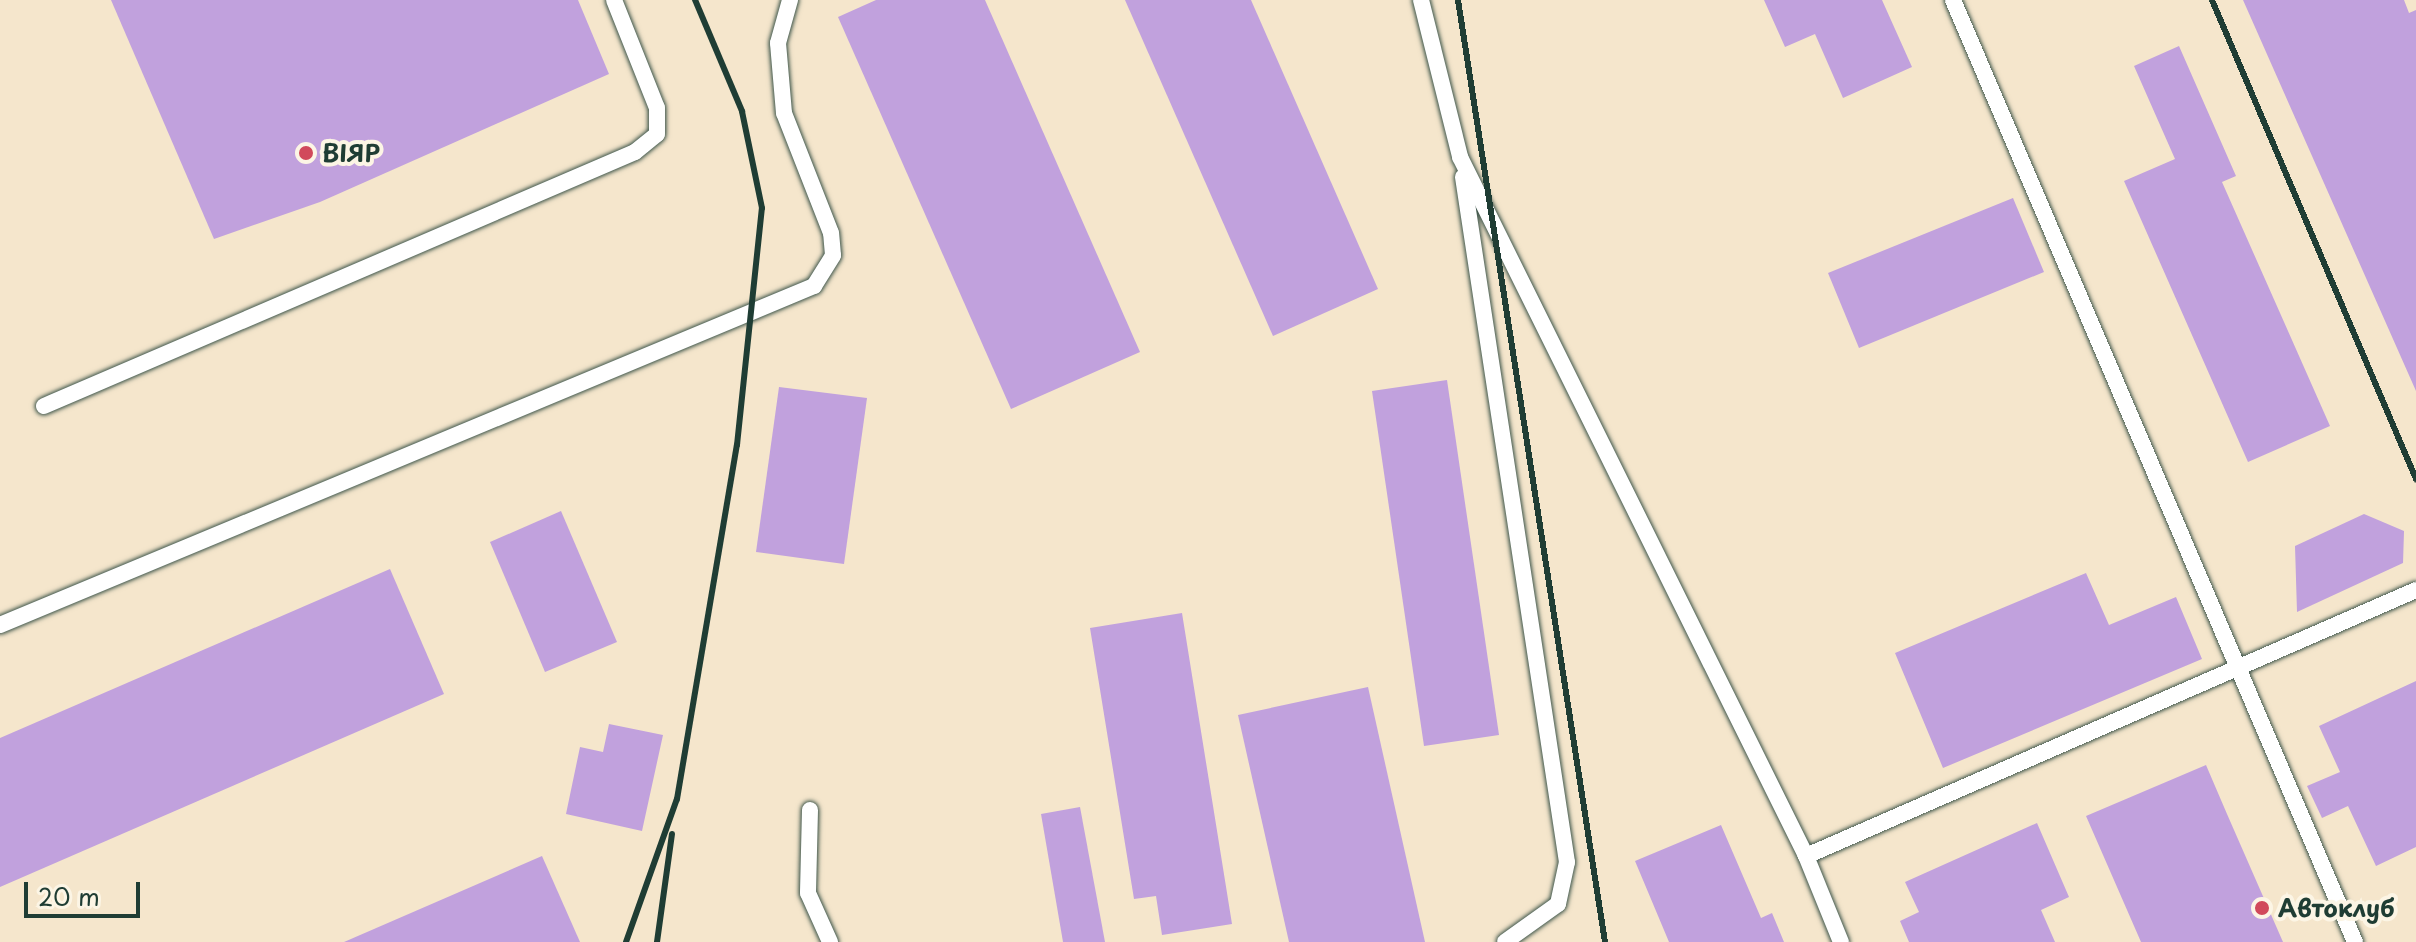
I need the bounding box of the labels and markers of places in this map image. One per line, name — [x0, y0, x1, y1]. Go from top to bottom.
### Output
place label: ВІЯР — [322, 139, 380, 167]
marker: ВІЯР — [297, 144, 315, 162]
place label: Автоклуб — [2278, 894, 2395, 922]
marker: Автоклуб — [2253, 899, 2271, 917]

